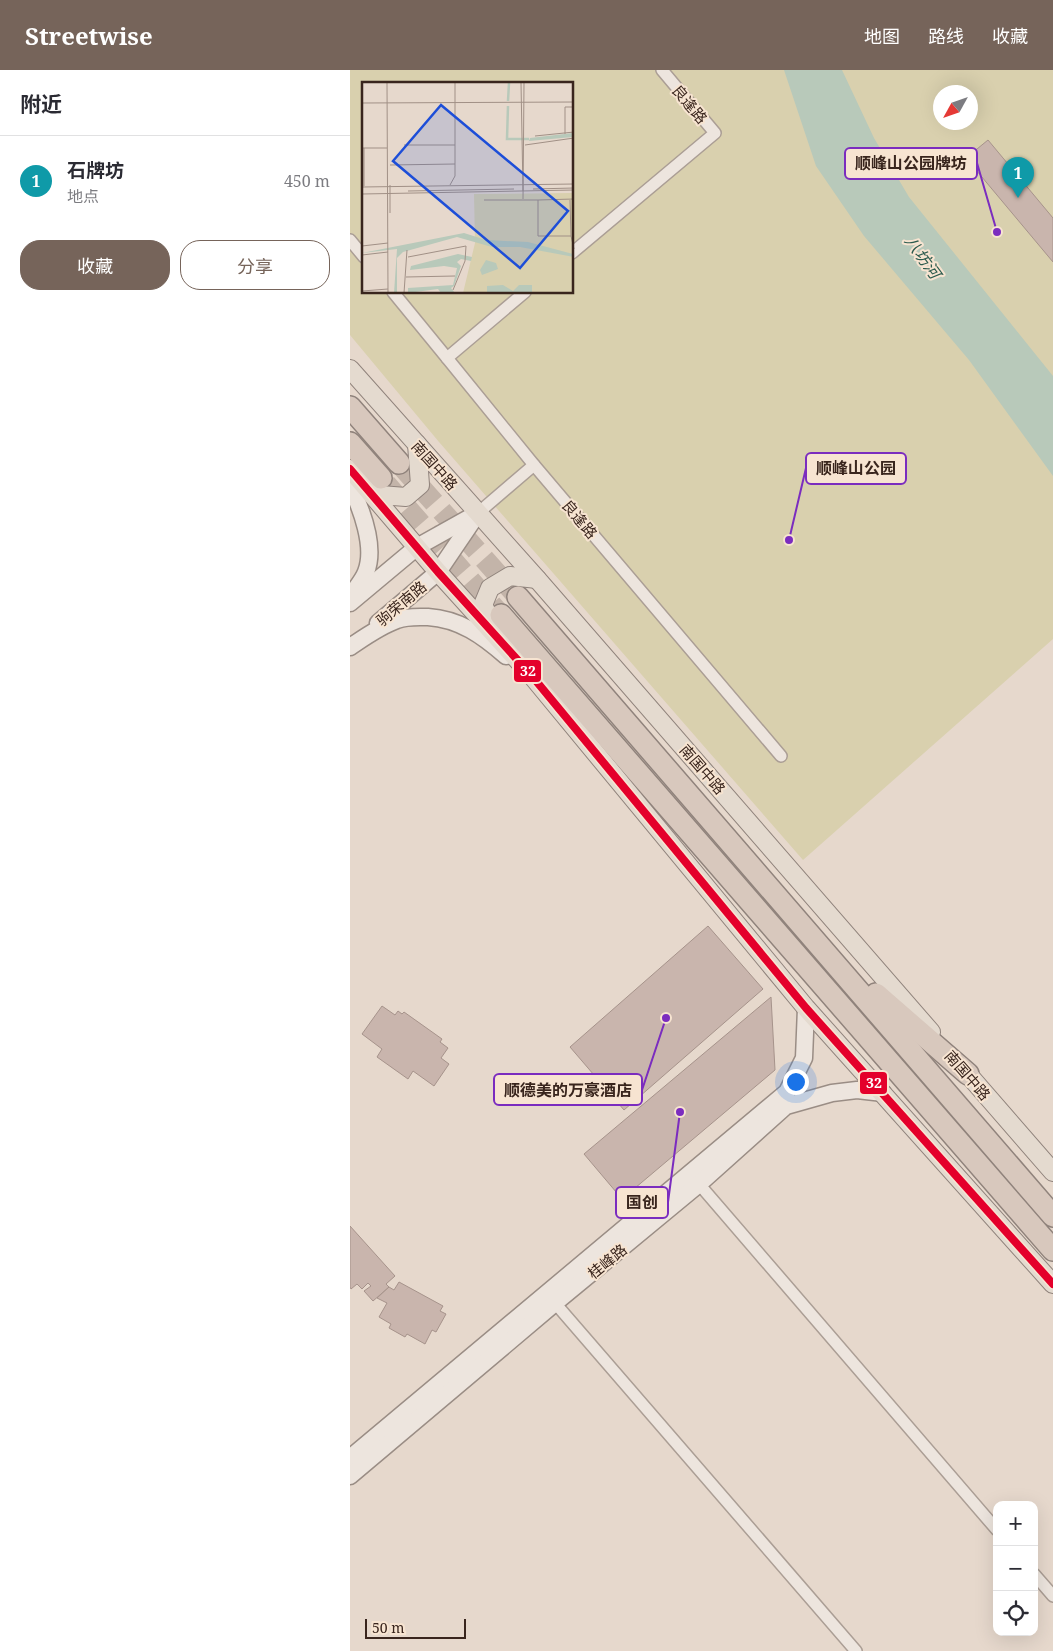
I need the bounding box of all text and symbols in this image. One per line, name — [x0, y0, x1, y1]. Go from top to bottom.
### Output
text: Streetwise — [25, 19, 153, 52]
text: 地图 — [864, 24, 900, 48]
text: 路线 — [928, 24, 964, 48]
text: 收藏 — [992, 24, 1028, 48]
street label: 良逢路 — [668, 80, 712, 128]
inset map — [362, 82, 574, 294]
north arrow — [933, 85, 978, 130]
text: 附近 — [20, 90, 62, 118]
callout: 顺峰山公园牌坊 — [845, 148, 977, 179]
text: 顺峰山公园牌坊 — [855, 152, 967, 174]
text: 石牌坊 — [67, 157, 124, 183]
pin: 1 — [1002, 157, 1034, 198]
text: 1 — [31, 170, 41, 192]
text: 450 m — [284, 170, 330, 192]
text: 地点 — [67, 185, 99, 207]
water label: 八坊河 — [900, 231, 948, 285]
button: 收藏 — [20, 240, 170, 290]
button: 分享 — [180, 240, 330, 290]
street label: 南国中路 — [407, 436, 463, 494]
callout: 顺峰山公园 — [806, 453, 906, 484]
text: 顺峰山公园 — [816, 457, 896, 479]
street label: 良逢路 — [558, 495, 602, 543]
street label: 驹荣南路 — [372, 576, 430, 630]
line badge: 32 — [513, 659, 542, 683]
text: 32 — [520, 661, 536, 680]
street label: 南国中路 — [676, 740, 730, 798]
street label: 南国中路 — [941, 1046, 995, 1104]
your location — [783, 1069, 809, 1095]
line badge: 32 — [859, 1071, 888, 1095]
text: 32 — [866, 1073, 882, 1092]
callout: 顺德美的万豪酒店 — [494, 1074, 642, 1105]
text: 顺德美的万豪酒店 — [504, 1079, 632, 1101]
callout: 国创 — [616, 1187, 668, 1218]
text: 国创 — [626, 1191, 658, 1213]
street label: 桂峰路 — [583, 1239, 631, 1283]
map controls — [993, 1501, 1038, 1636]
button: + — [993, 1501, 1038, 1546]
button: − — [993, 1546, 1038, 1591]
button: locate — [993, 1591, 1038, 1636]
scale bar — [365, 1616, 466, 1639]
text: 50 m — [372, 1618, 405, 1637]

